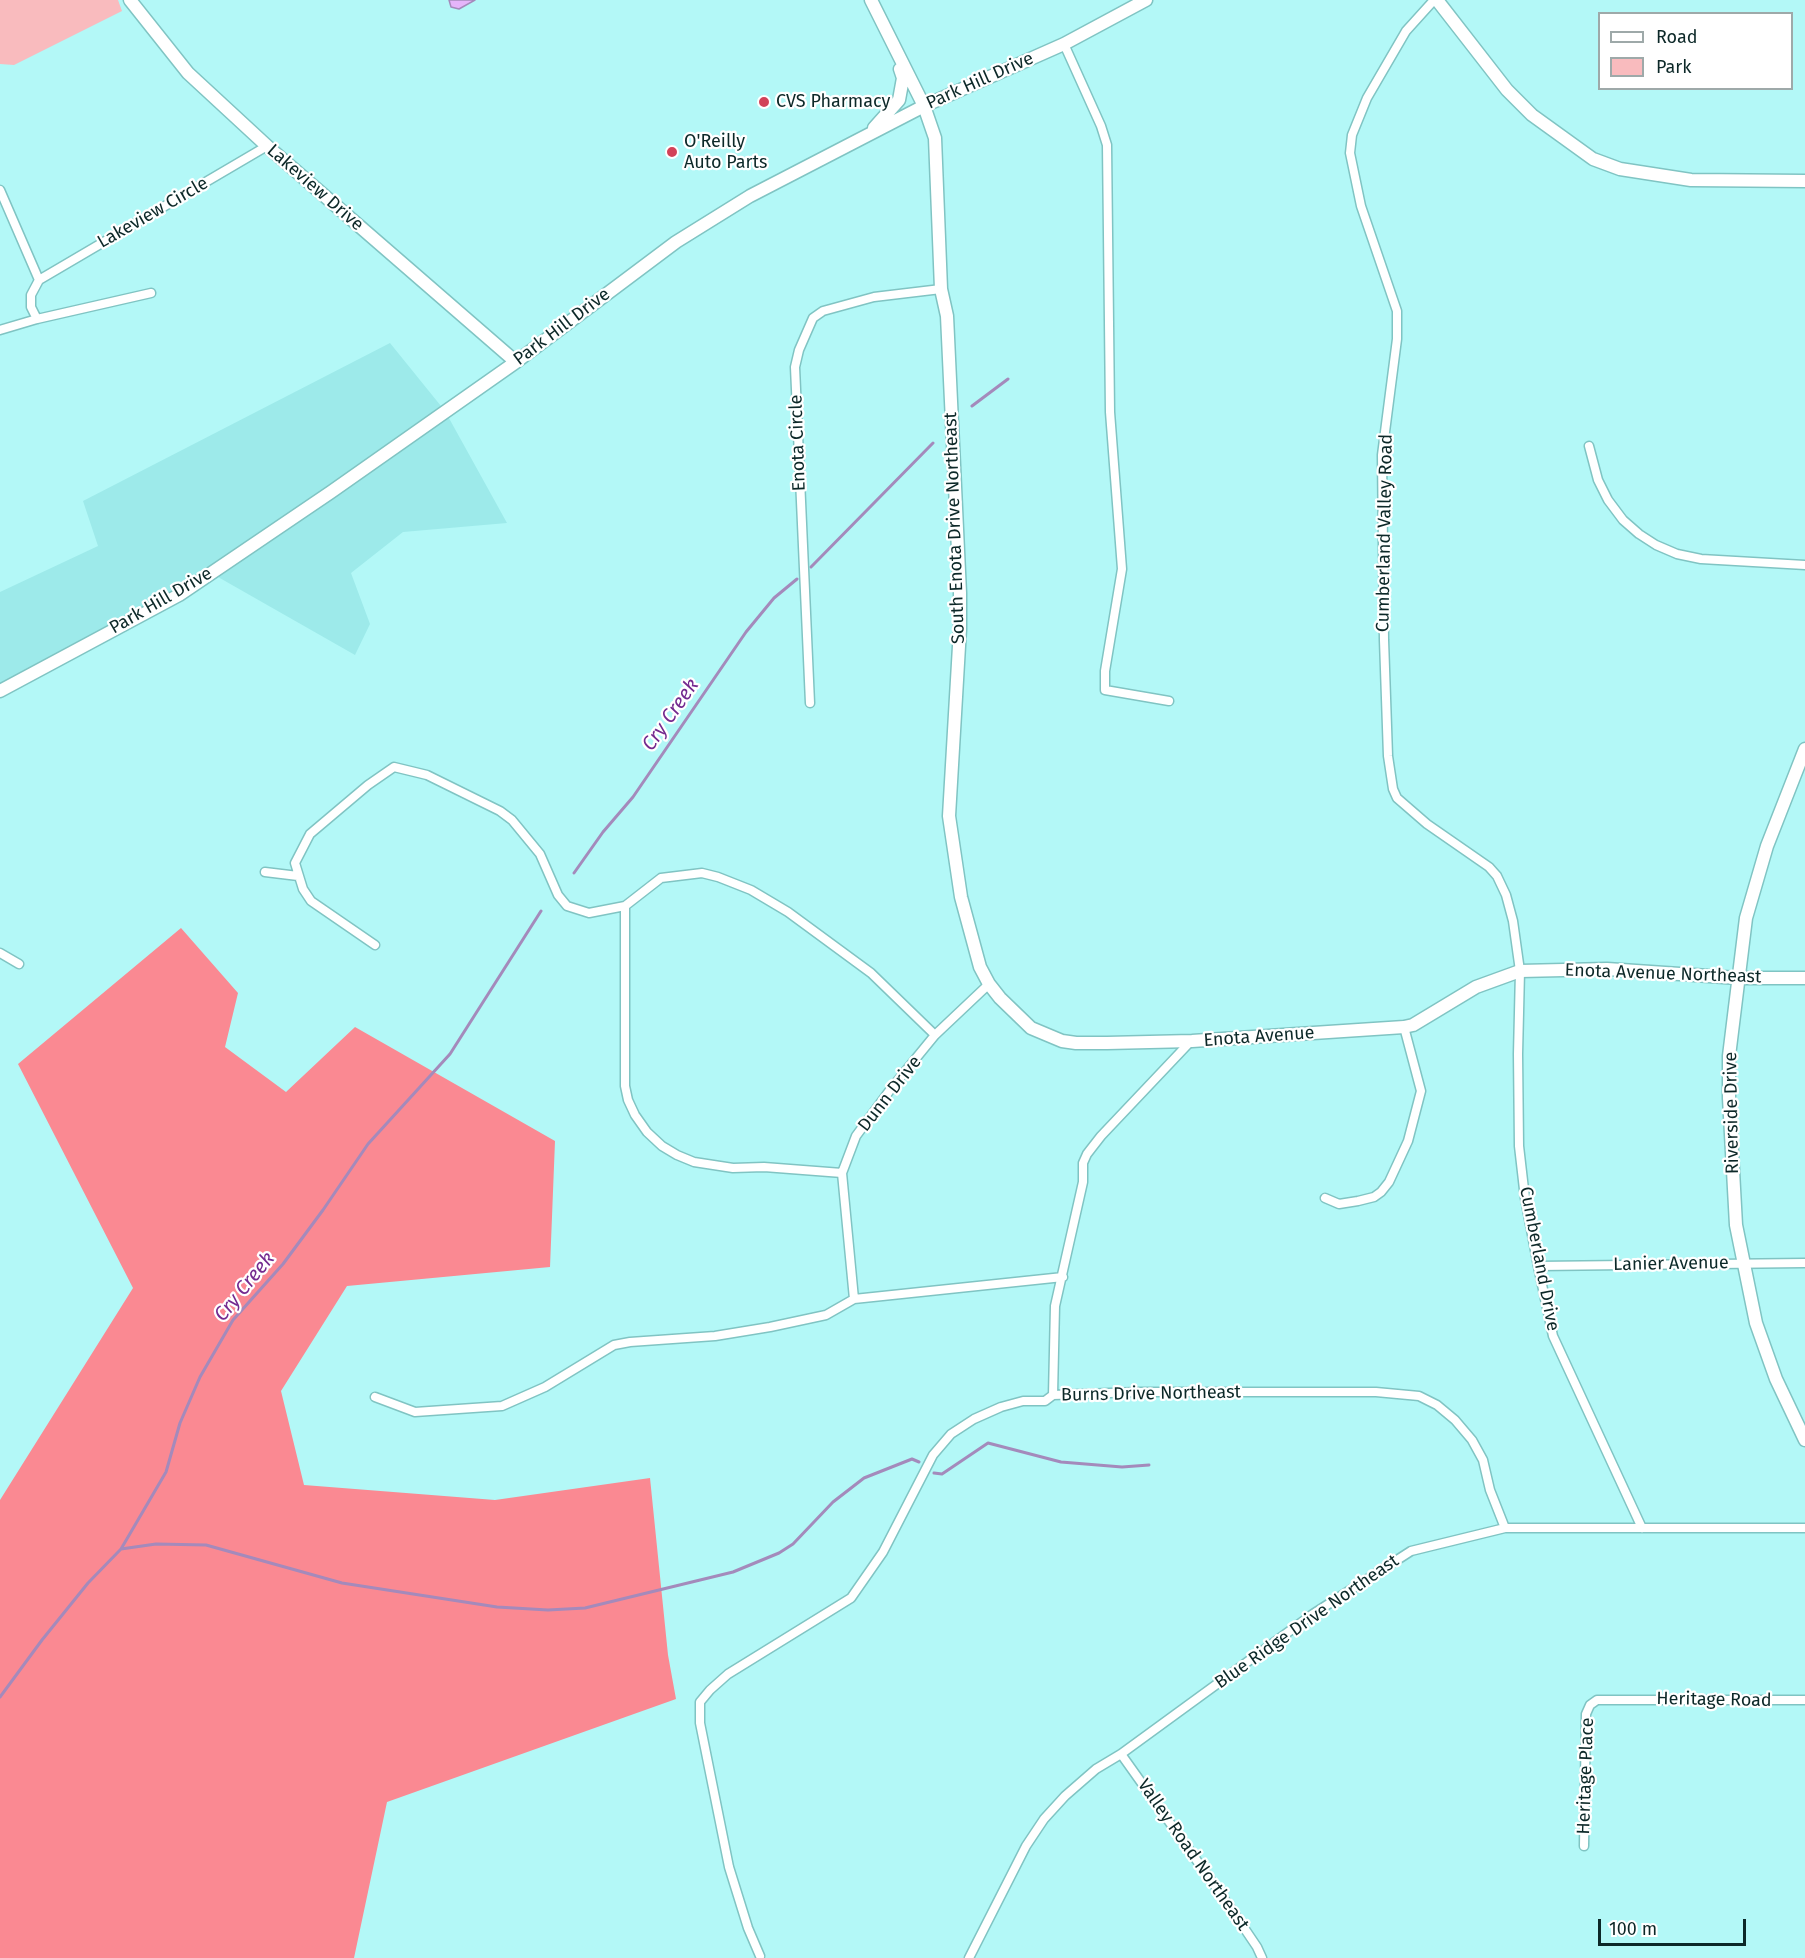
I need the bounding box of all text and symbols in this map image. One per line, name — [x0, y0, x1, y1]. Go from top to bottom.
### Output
legend — [1598, 12, 1793, 90]
text: Road — [1656, 26, 1698, 48]
street label: Park Hill Drive — [923, 48, 1037, 114]
text: Park — [1656, 56, 1691, 78]
place label: CVS Pharmacy — [776, 91, 890, 113]
marker: CVS Pharmacy — [757, 95, 771, 109]
place label: O'Reilly Auto Parts — [684, 131, 767, 174]
street label: Lakeview Drive — [262, 140, 368, 236]
marker: O'Reilly Auto Parts — [665, 145, 679, 159]
street label: Lakeview Circle — [94, 173, 212, 253]
street label: Park Hill Drive — [510, 284, 614, 370]
street label: Enota Circle — [786, 394, 810, 492]
street label: South Enota Drive Northeast — [940, 412, 970, 644]
street label: Cumberland Valley Road — [1372, 434, 1398, 632]
street label: Park Hill Drive — [106, 563, 216, 639]
water label: Cry Creek — [637, 674, 705, 756]
street label: Enota Avenue Northeast — [1564, 960, 1762, 988]
street label: Enota Avenue — [1203, 1022, 1315, 1052]
street label: Dunn Drive — [854, 1052, 926, 1136]
street label: Riverside Drive — [1720, 1052, 1744, 1174]
street label: Cumberland Drive — [1514, 1185, 1564, 1333]
water label: Cry Creek — [210, 1247, 280, 1327]
street label: Lanier Avenue — [1613, 1252, 1729, 1276]
street label: Burns Drive Northeast — [1061, 1382, 1241, 1406]
street label: Blue Ridge Drive Northeast — [1211, 1550, 1403, 1694]
street label: Heritage Road — [1656, 1688, 1772, 1712]
street label: Heritage Place — [1573, 1717, 1599, 1835]
street label: Valley Road Northeast — [1133, 1775, 1253, 1935]
scale bar — [1601, 1907, 1750, 1945]
text: 100 m — [1609, 1918, 1657, 1940]

